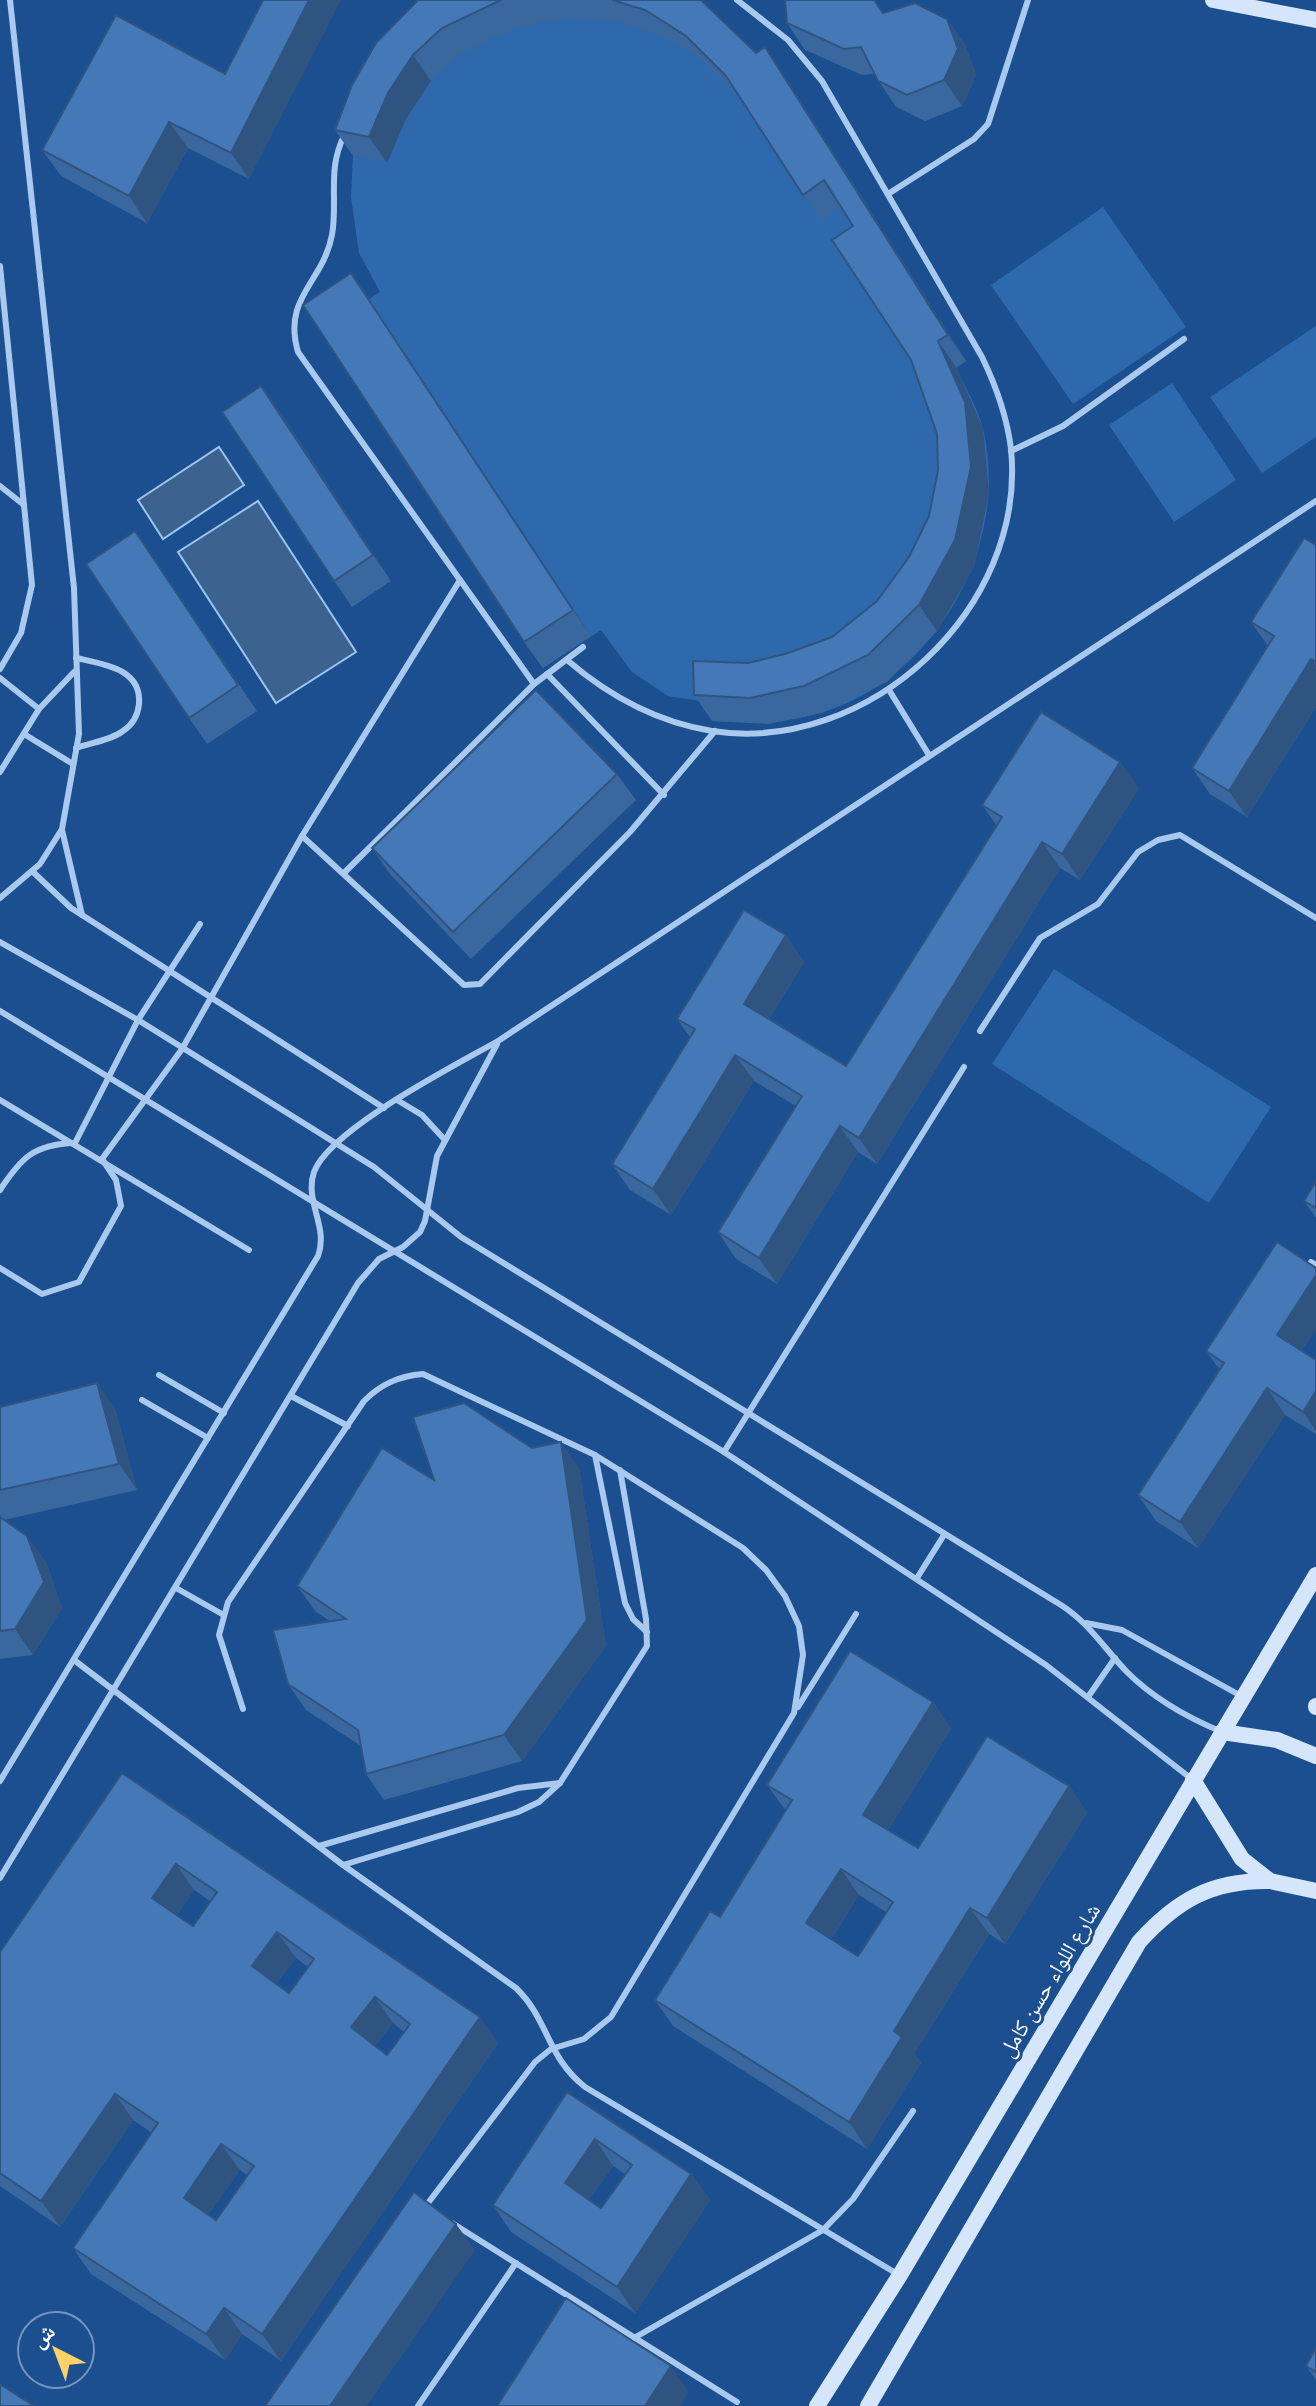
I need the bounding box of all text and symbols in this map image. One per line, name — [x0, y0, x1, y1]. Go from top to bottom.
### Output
street label: شارع اللواء حسن كامل — [991, 1897, 1107, 2063]
north arrow — [16, 2310, 96, 2390]
text: ش — [24, 2316, 61, 2354]

